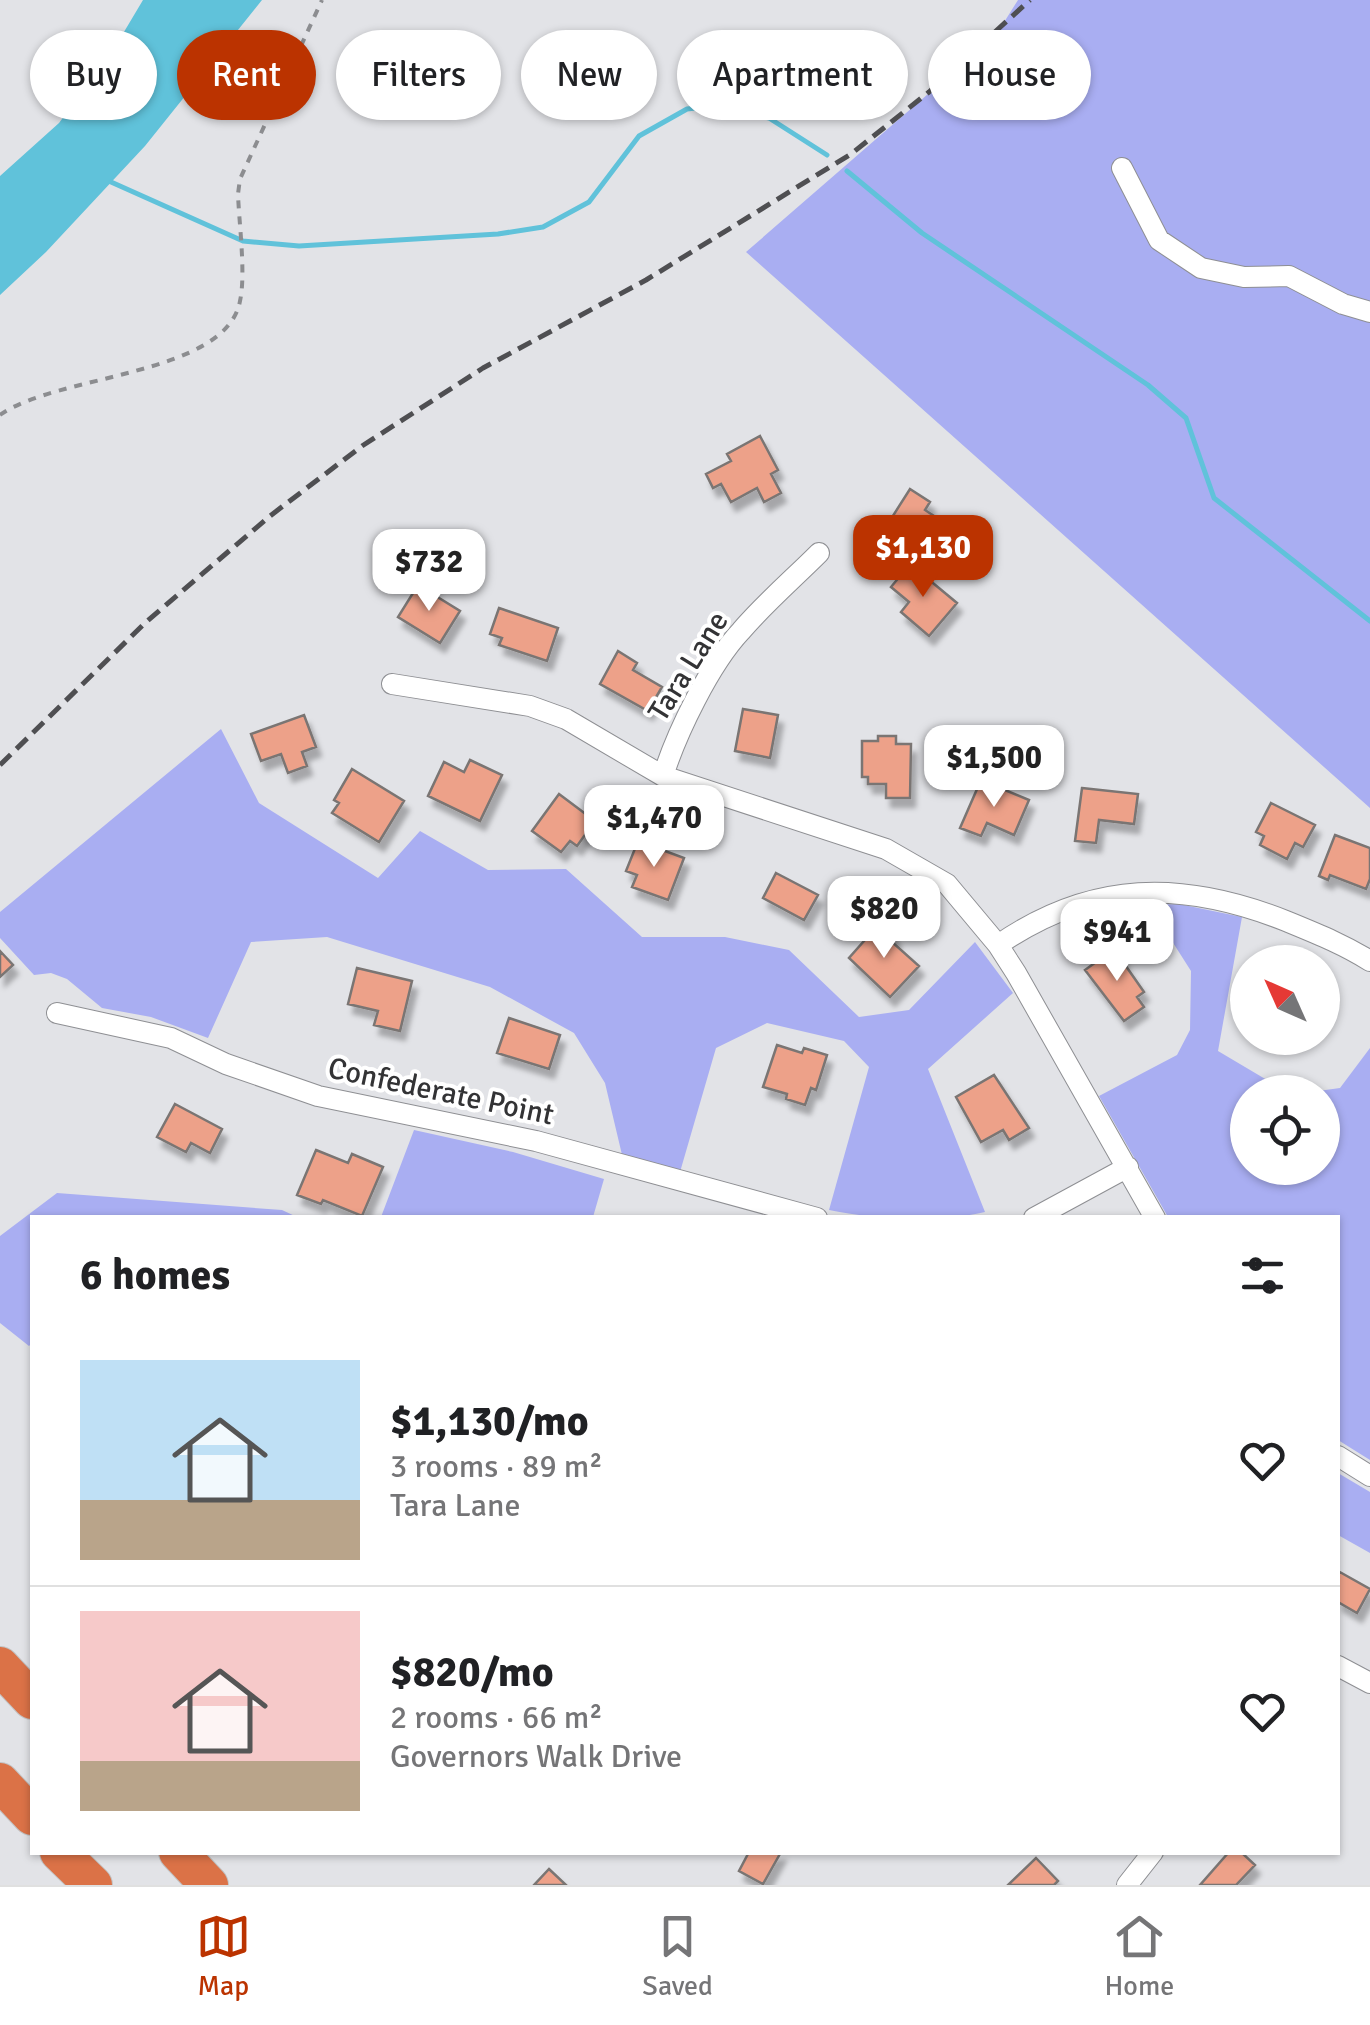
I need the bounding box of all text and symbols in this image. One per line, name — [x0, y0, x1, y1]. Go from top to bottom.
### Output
chip: Buy — [30, 30, 157, 120]
chip: Rent — [177, 30, 316, 120]
chip: Filters — [336, 30, 501, 120]
chip: New — [521, 30, 657, 120]
chip: Apartment — [677, 30, 908, 120]
chip: House — [928, 30, 1091, 120]
pin: $1,130 — [842, 515, 1004, 600]
text: $1,130 — [875, 528, 971, 567]
pin: $732 — [370, 529, 488, 614]
text: $732 — [394, 542, 464, 581]
street label: Tara Lane — [640, 605, 737, 728]
pin: $1,500 — [913, 725, 1075, 810]
text: $1,500 — [946, 738, 1042, 777]
pin: $1,470 — [573, 785, 735, 870]
text: $1,470 — [606, 798, 702, 837]
pin: $820 — [825, 876, 943, 961]
text: $820 — [849, 889, 919, 928]
pin: $941 — [1058, 899, 1176, 984]
text: $941 — [1082, 912, 1152, 951]
north arrow — [1230, 945, 1340, 1055]
map controls — [1230, 945, 1340, 1185]
street label: Confederate Point — [325, 1049, 557, 1133]
button: locate — [1230, 1075, 1340, 1185]
icon: filters — [1235, 1248, 1290, 1303]
text: 6 homes — [80, 1250, 230, 1301]
text: $1,130/mo — [390, 1396, 589, 1447]
icon: home — [160, 1400, 280, 1520]
icon: heart — [1235, 1433, 1290, 1488]
text: 3 rooms · 89 m² — [390, 1447, 603, 1486]
text: Tara Lane — [390, 1486, 521, 1525]
text: $820/mo — [390, 1647, 554, 1698]
icon: home — [160, 1651, 280, 1771]
icon: heart — [1235, 1684, 1290, 1739]
text: 2 rooms · 66 m² — [390, 1698, 603, 1737]
text: Governors Walk Drive — [390, 1737, 682, 1776]
tab: Map — [196, 1909, 251, 2003]
tab: Saved — [642, 1909, 713, 2003]
tab: Home — [1104, 1909, 1174, 2003]

